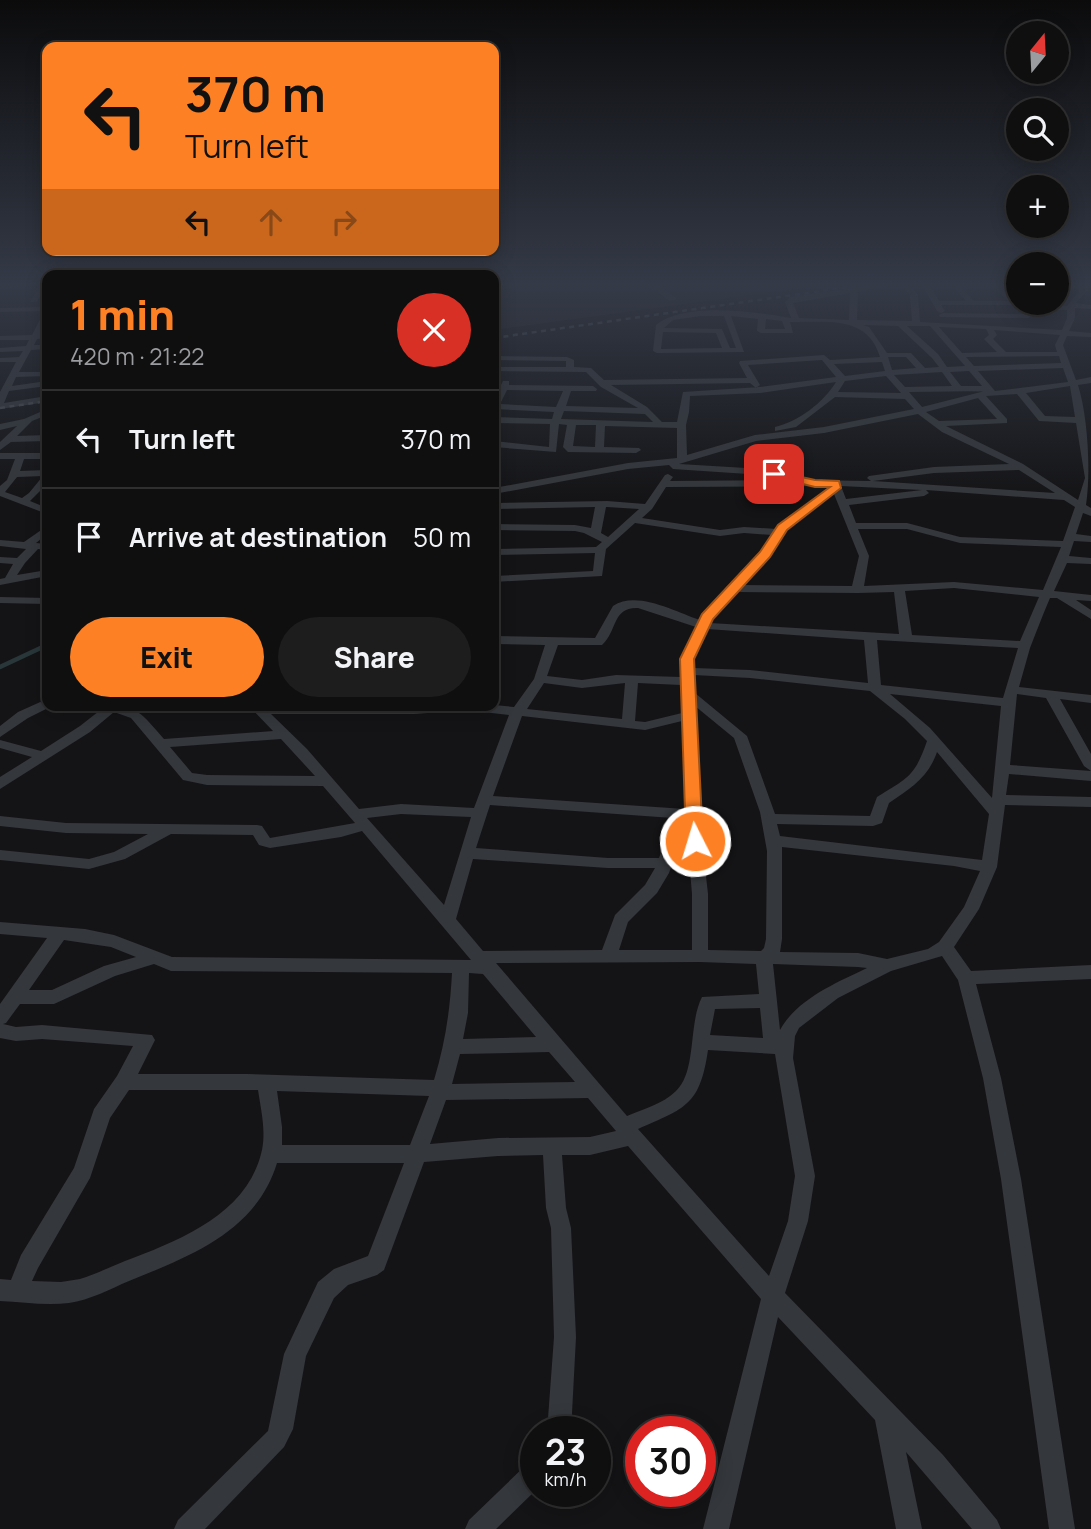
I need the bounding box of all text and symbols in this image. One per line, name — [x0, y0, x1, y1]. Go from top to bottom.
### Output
north arrow — [1006, 21, 1069, 84]
map controls — [1006, 21, 1069, 315]
text: 370 m — [185, 60, 326, 127]
icon: left — [70, 70, 161, 161]
button: search — [1006, 98, 1069, 161]
text: Turn left — [185, 124, 309, 168]
button: + — [1006, 175, 1069, 238]
icon: left — [179, 203, 217, 241]
icon: ahead — [252, 203, 290, 241]
icon: right — [325, 203, 363, 241]
button: − — [1006, 252, 1069, 315]
text: 1 min — [70, 285, 175, 343]
button: close — [397, 293, 471, 367]
text: 420 m · 21:22 — [70, 340, 204, 372]
icon: left — [70, 420, 108, 458]
text: Turn left — [129, 421, 236, 457]
text: 370 m — [400, 421, 471, 457]
pin — [744, 444, 804, 504]
icon: arrive — [755, 455, 793, 493]
icon: arrive — [70, 518, 108, 556]
text: Arrive at destination — [129, 519, 387, 555]
text: 50 m — [413, 519, 471, 555]
button: Exit — [70, 617, 264, 697]
button: Share — [278, 617, 471, 697]
position arrow — [658, 804, 732, 878]
speed limit sign: 30 — [625, 1416, 716, 1507]
text: 23 — [545, 1428, 586, 1476]
text: km/h — [545, 1467, 586, 1491]

